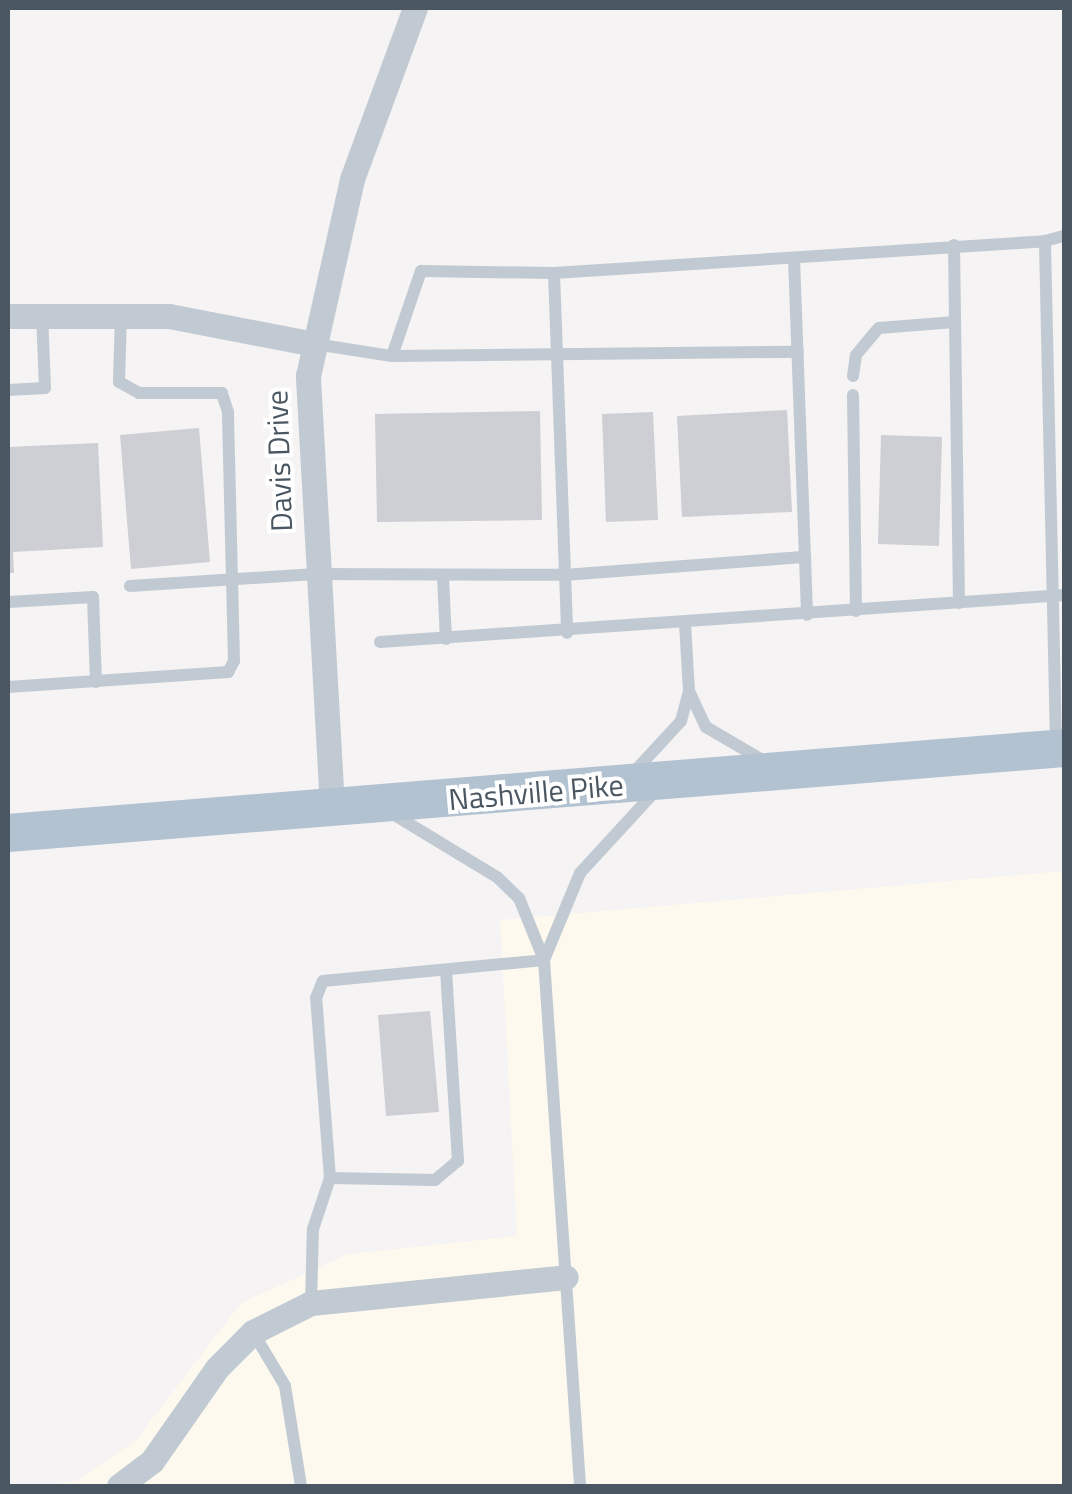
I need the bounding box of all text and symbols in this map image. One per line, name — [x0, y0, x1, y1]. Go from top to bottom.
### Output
street label: Davis Drive — [259, 390, 299, 532]
street label: Nashville Pike — [447, 766, 625, 818]

